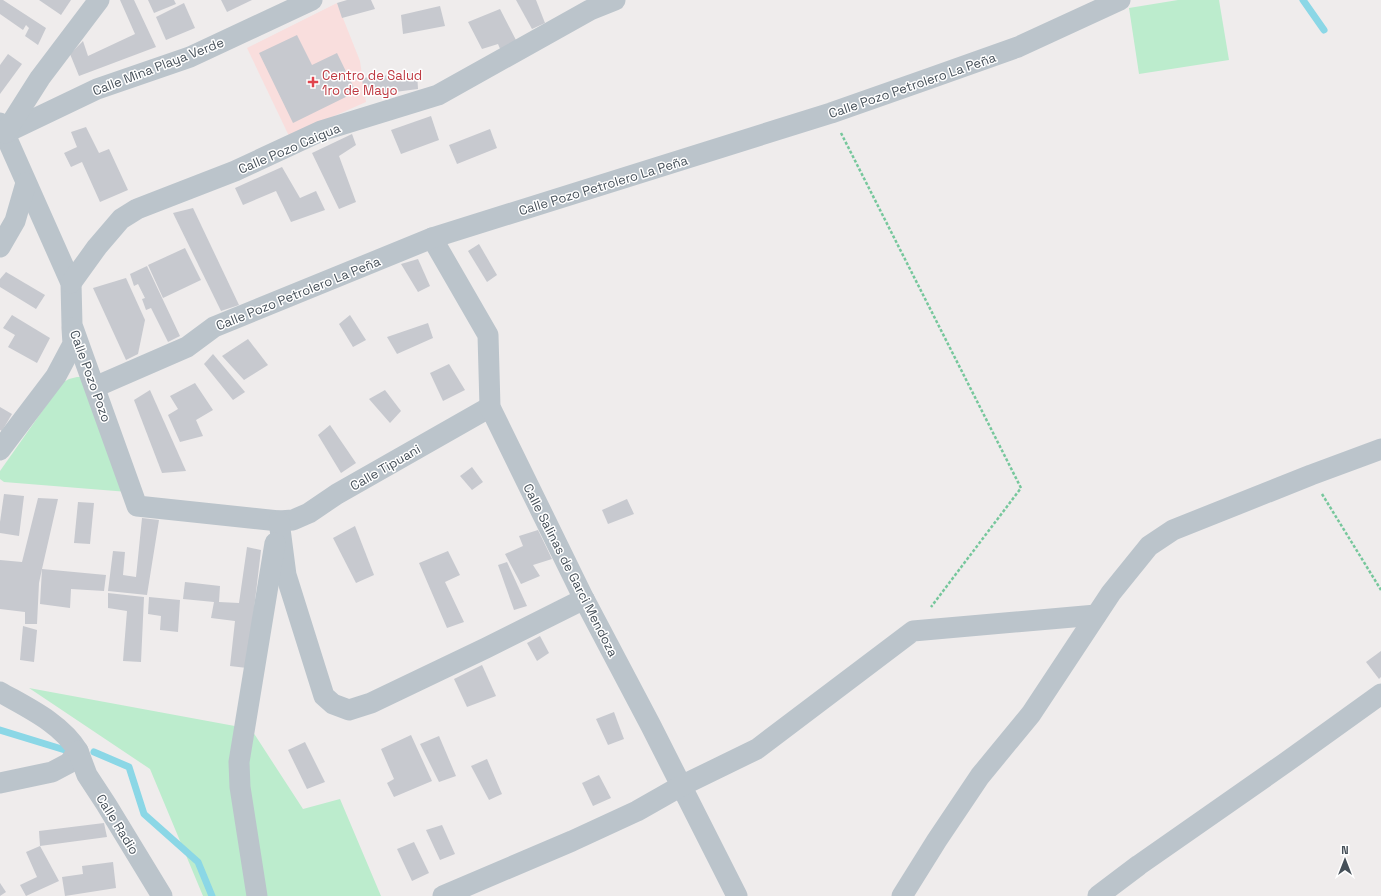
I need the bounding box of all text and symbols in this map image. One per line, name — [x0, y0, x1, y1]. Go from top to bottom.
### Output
street label: Calle Mina Playa Verde — [90, 34, 226, 99]
street label: Calle Pozo Petrolero La Peña — [826, 49, 999, 122]
place label: Centro de Salud 1ro de Mayo — [322, 67, 422, 99]
marker: Centro de Salud 1ro de Mayo — [307, 76, 319, 88]
street label: Calle Pozo Caigua — [236, 119, 343, 178]
street label: Calle Pozo Petrolero La Peña — [517, 151, 690, 219]
street label: Calle Pozo Petrolero La Peña — [213, 252, 383, 334]
street label: Calle Pozo Pozo — [66, 328, 115, 424]
street label: Calle Tipuani — [347, 440, 424, 494]
street label: Calle Salinas de Garci Mendoza — [519, 481, 622, 660]
street label: Calle Radio — [92, 791, 143, 858]
north arrow — [1325, 840, 1365, 880]
text: N — [1341, 843, 1349, 857]

